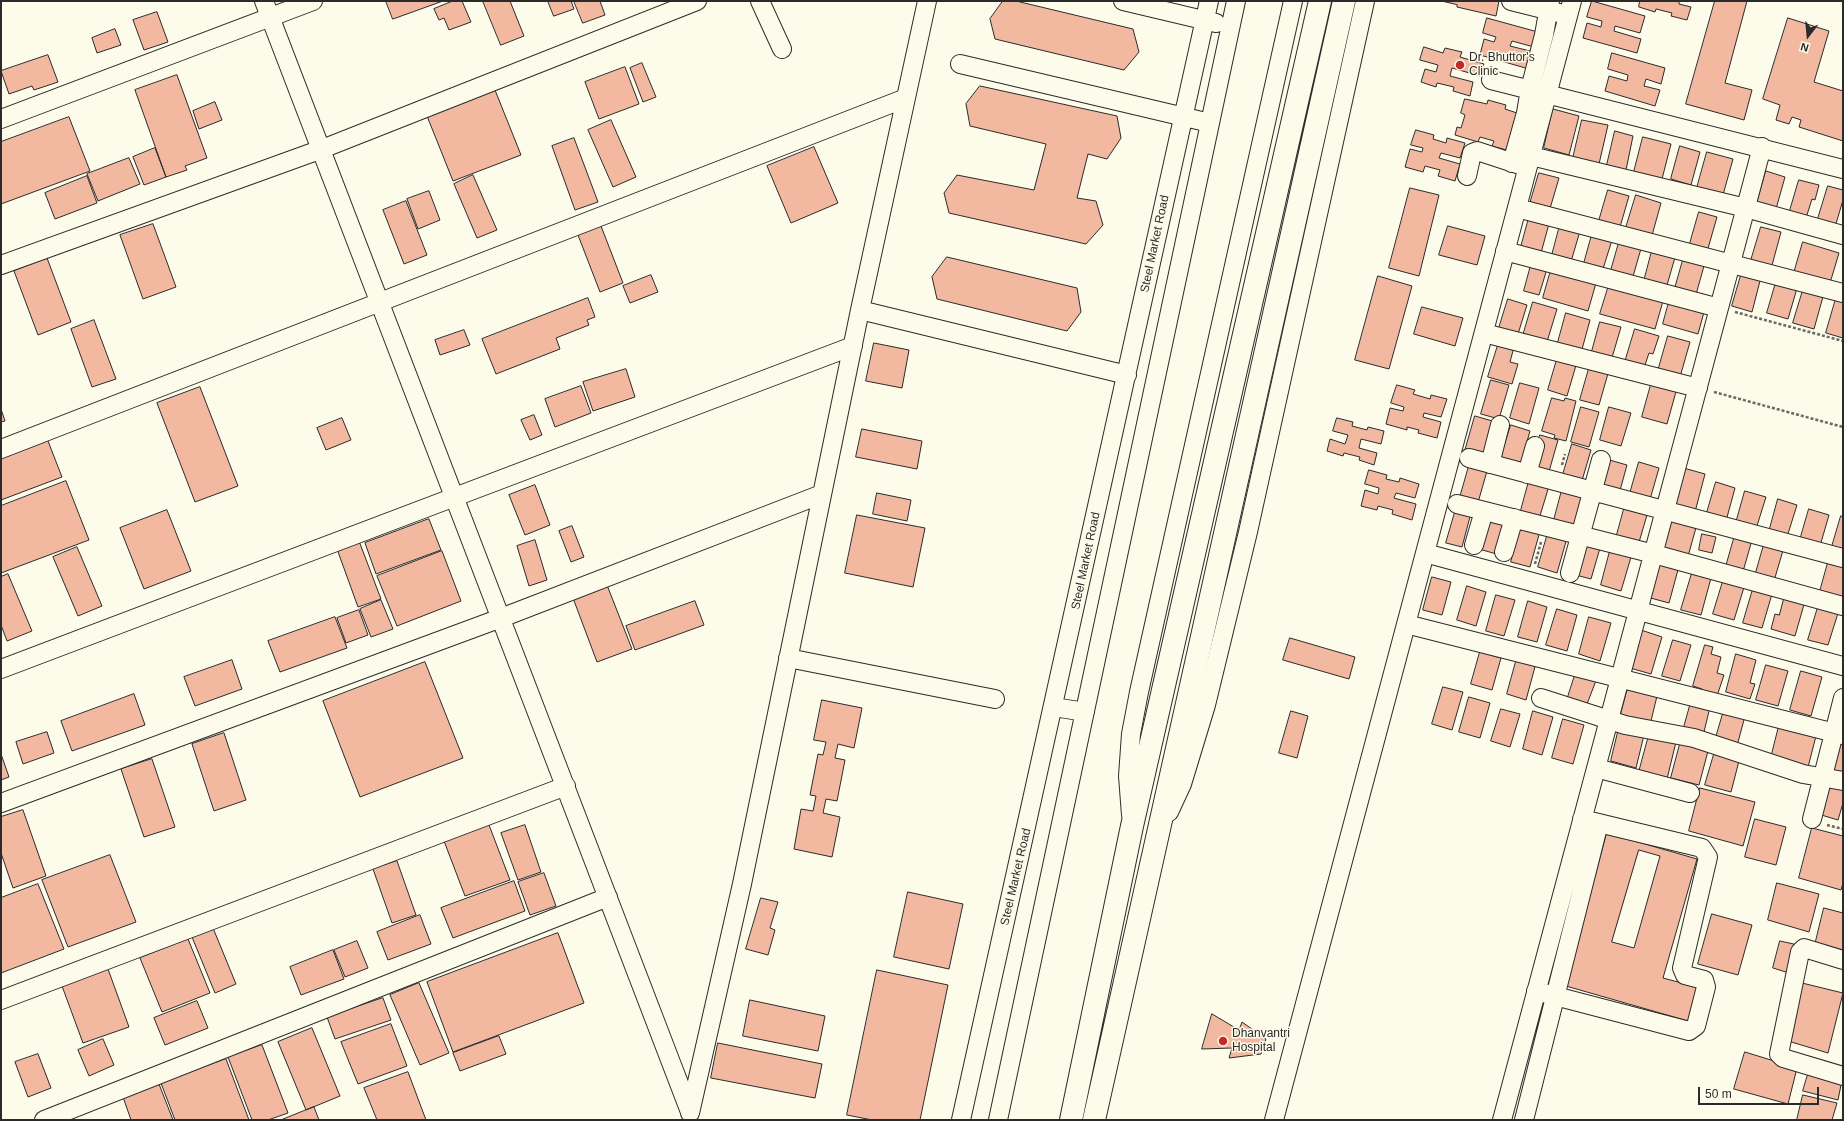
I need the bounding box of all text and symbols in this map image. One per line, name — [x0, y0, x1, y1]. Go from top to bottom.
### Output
north arrow — [1788, 16, 1828, 56]
text: N — [1799, 41, 1810, 54]
place label: Dr. Bhuttor's Clinic — [1469, 51, 1535, 79]
marker: Dr. Bhuttor's Clinic — [1454, 59, 1466, 71]
street label: Steel Market Road — [1138, 194, 1172, 294]
street label: Steel Market Road — [1069, 511, 1103, 611]
street label: Steel Market Road — [998, 827, 1034, 927]
place label: Dhanvantri Hospital — [1232, 1027, 1290, 1055]
marker: Dhanvantri Hospital — [1217, 1035, 1229, 1047]
scale bar — [1700, 1079, 1821, 1105]
text: 50 m — [1705, 1087, 1732, 1101]

